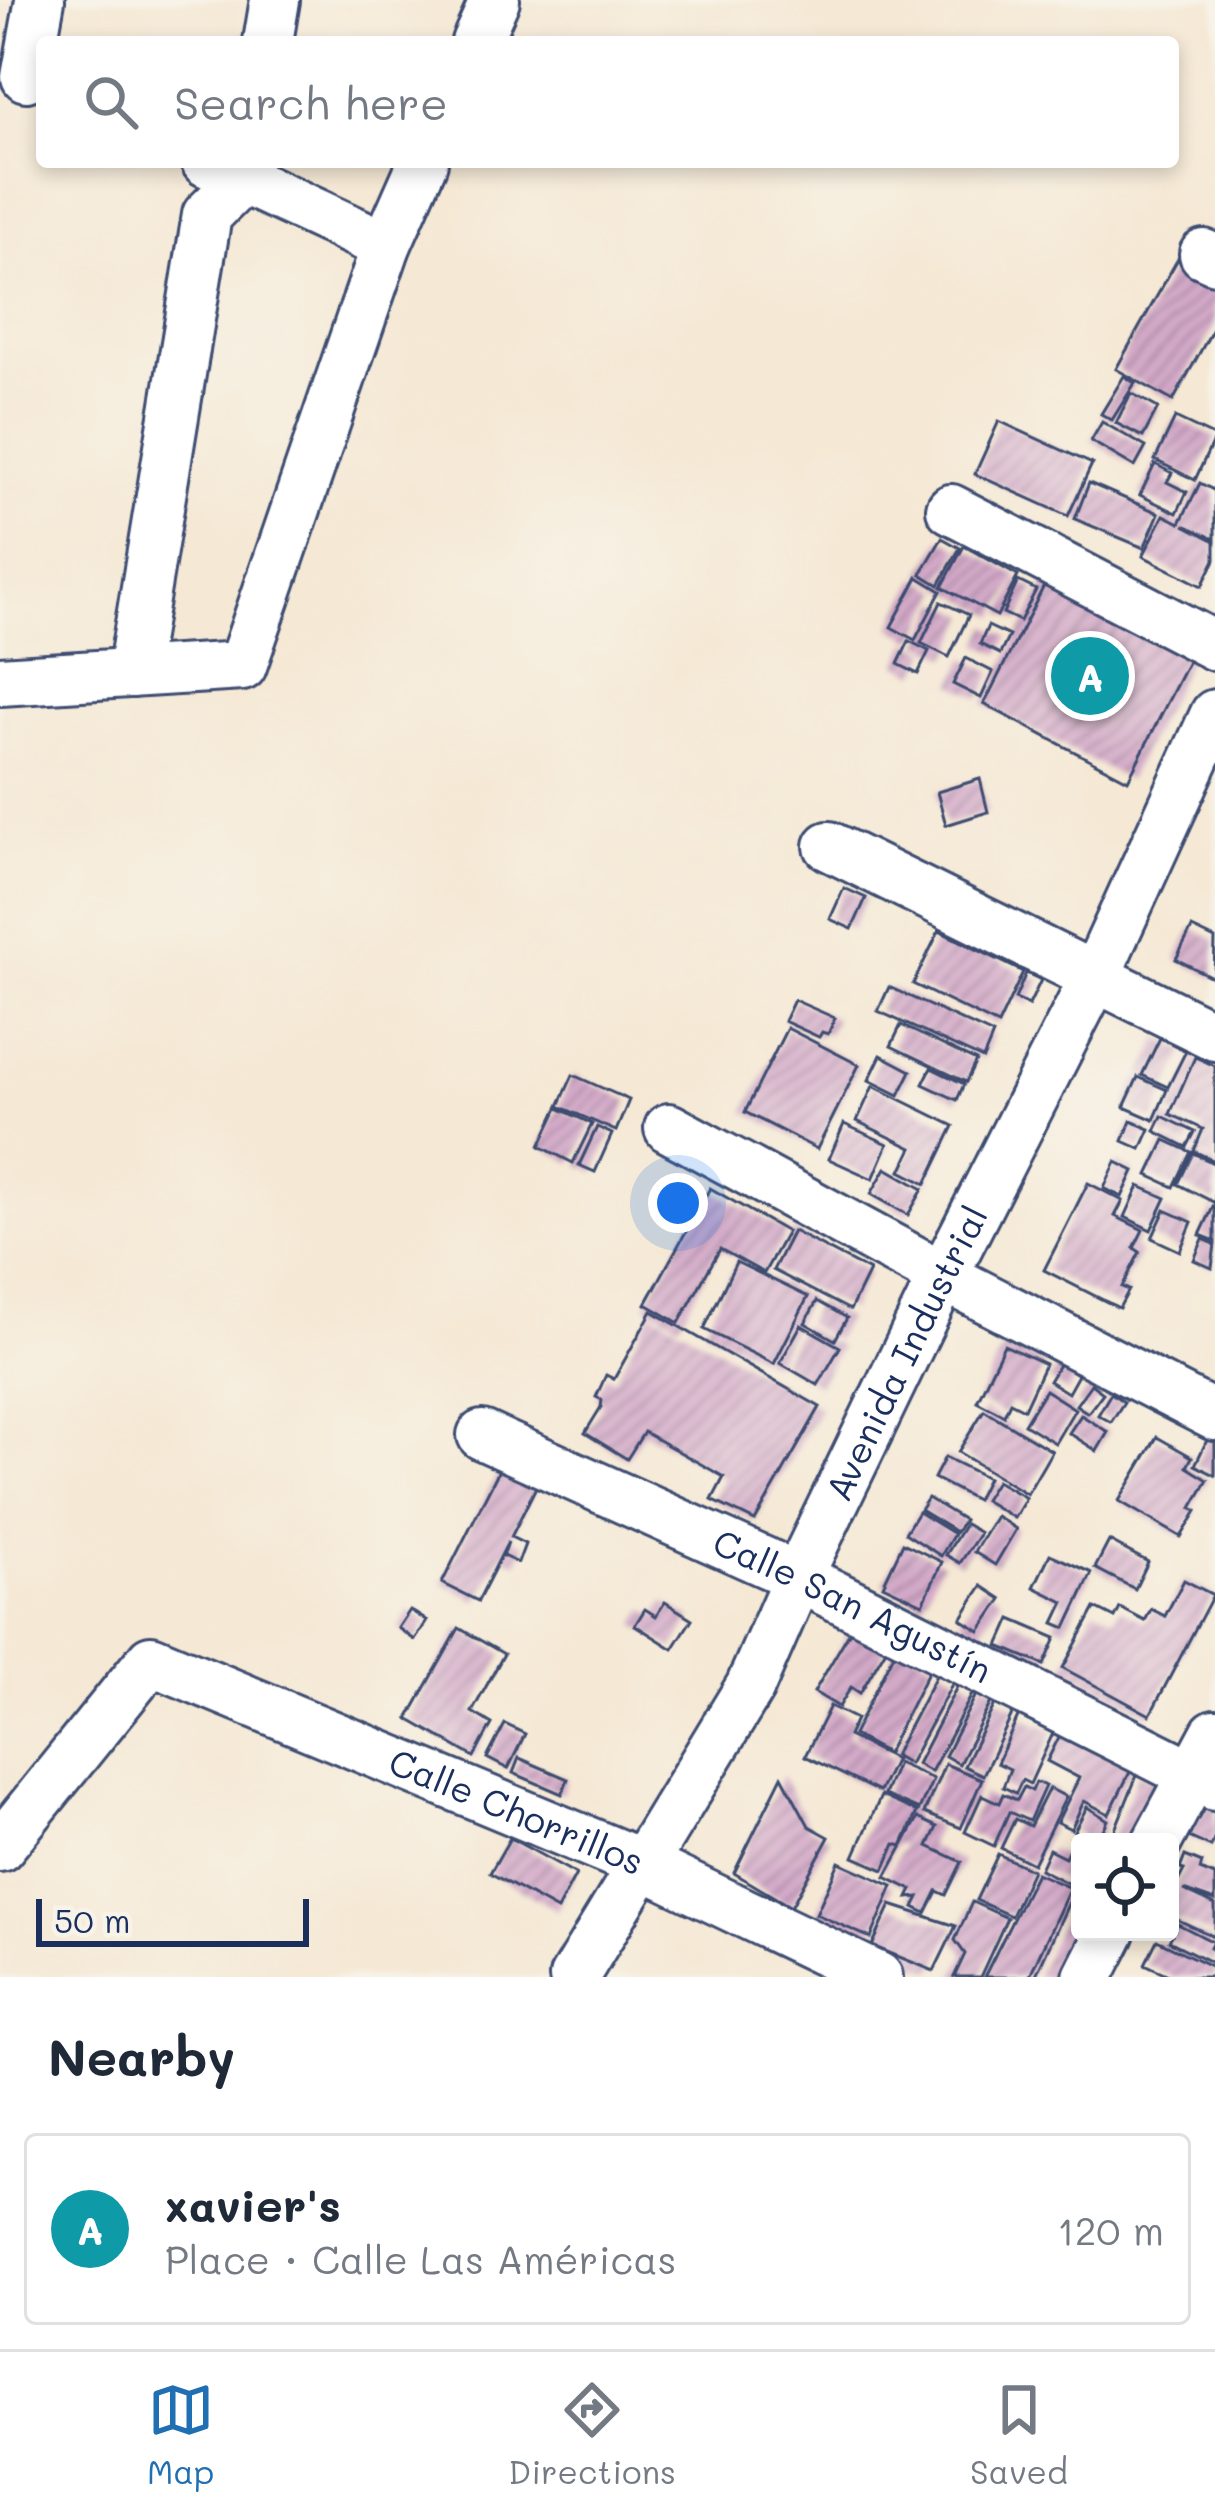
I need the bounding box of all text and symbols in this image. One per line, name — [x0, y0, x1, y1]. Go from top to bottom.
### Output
search box — [36, 36, 1179, 168]
icon: search — [78, 69, 144, 135]
text: Search here — [174, 73, 448, 131]
pin: A — [1051, 631, 1129, 721]
your location — [648, 1173, 708, 1233]
street label: Avenida Industrial — [813, 1197, 997, 1508]
street label: Calle San Agustín — [706, 1517, 1000, 1692]
street label: Calle Chorrillos — [383, 1737, 651, 1884]
map controls — [1071, 1833, 1179, 1941]
button: locate — [1071, 1833, 1179, 1941]
scale bar — [36, 1893, 309, 1946]
text: 50 m — [54, 1898, 130, 1941]
text: Nearby — [48, 2022, 235, 2089]
text: xavier's — [165, 2175, 341, 2233]
text: A — [76, 2204, 104, 2255]
text: 120 m — [1057, 2204, 1164, 2255]
text: Place · Calle Las Américas — [165, 2233, 676, 2284]
tab: Map — [147, 2377, 214, 2492]
tab: Directions — [508, 2377, 676, 2492]
tab: Saved — [970, 2377, 1068, 2492]

